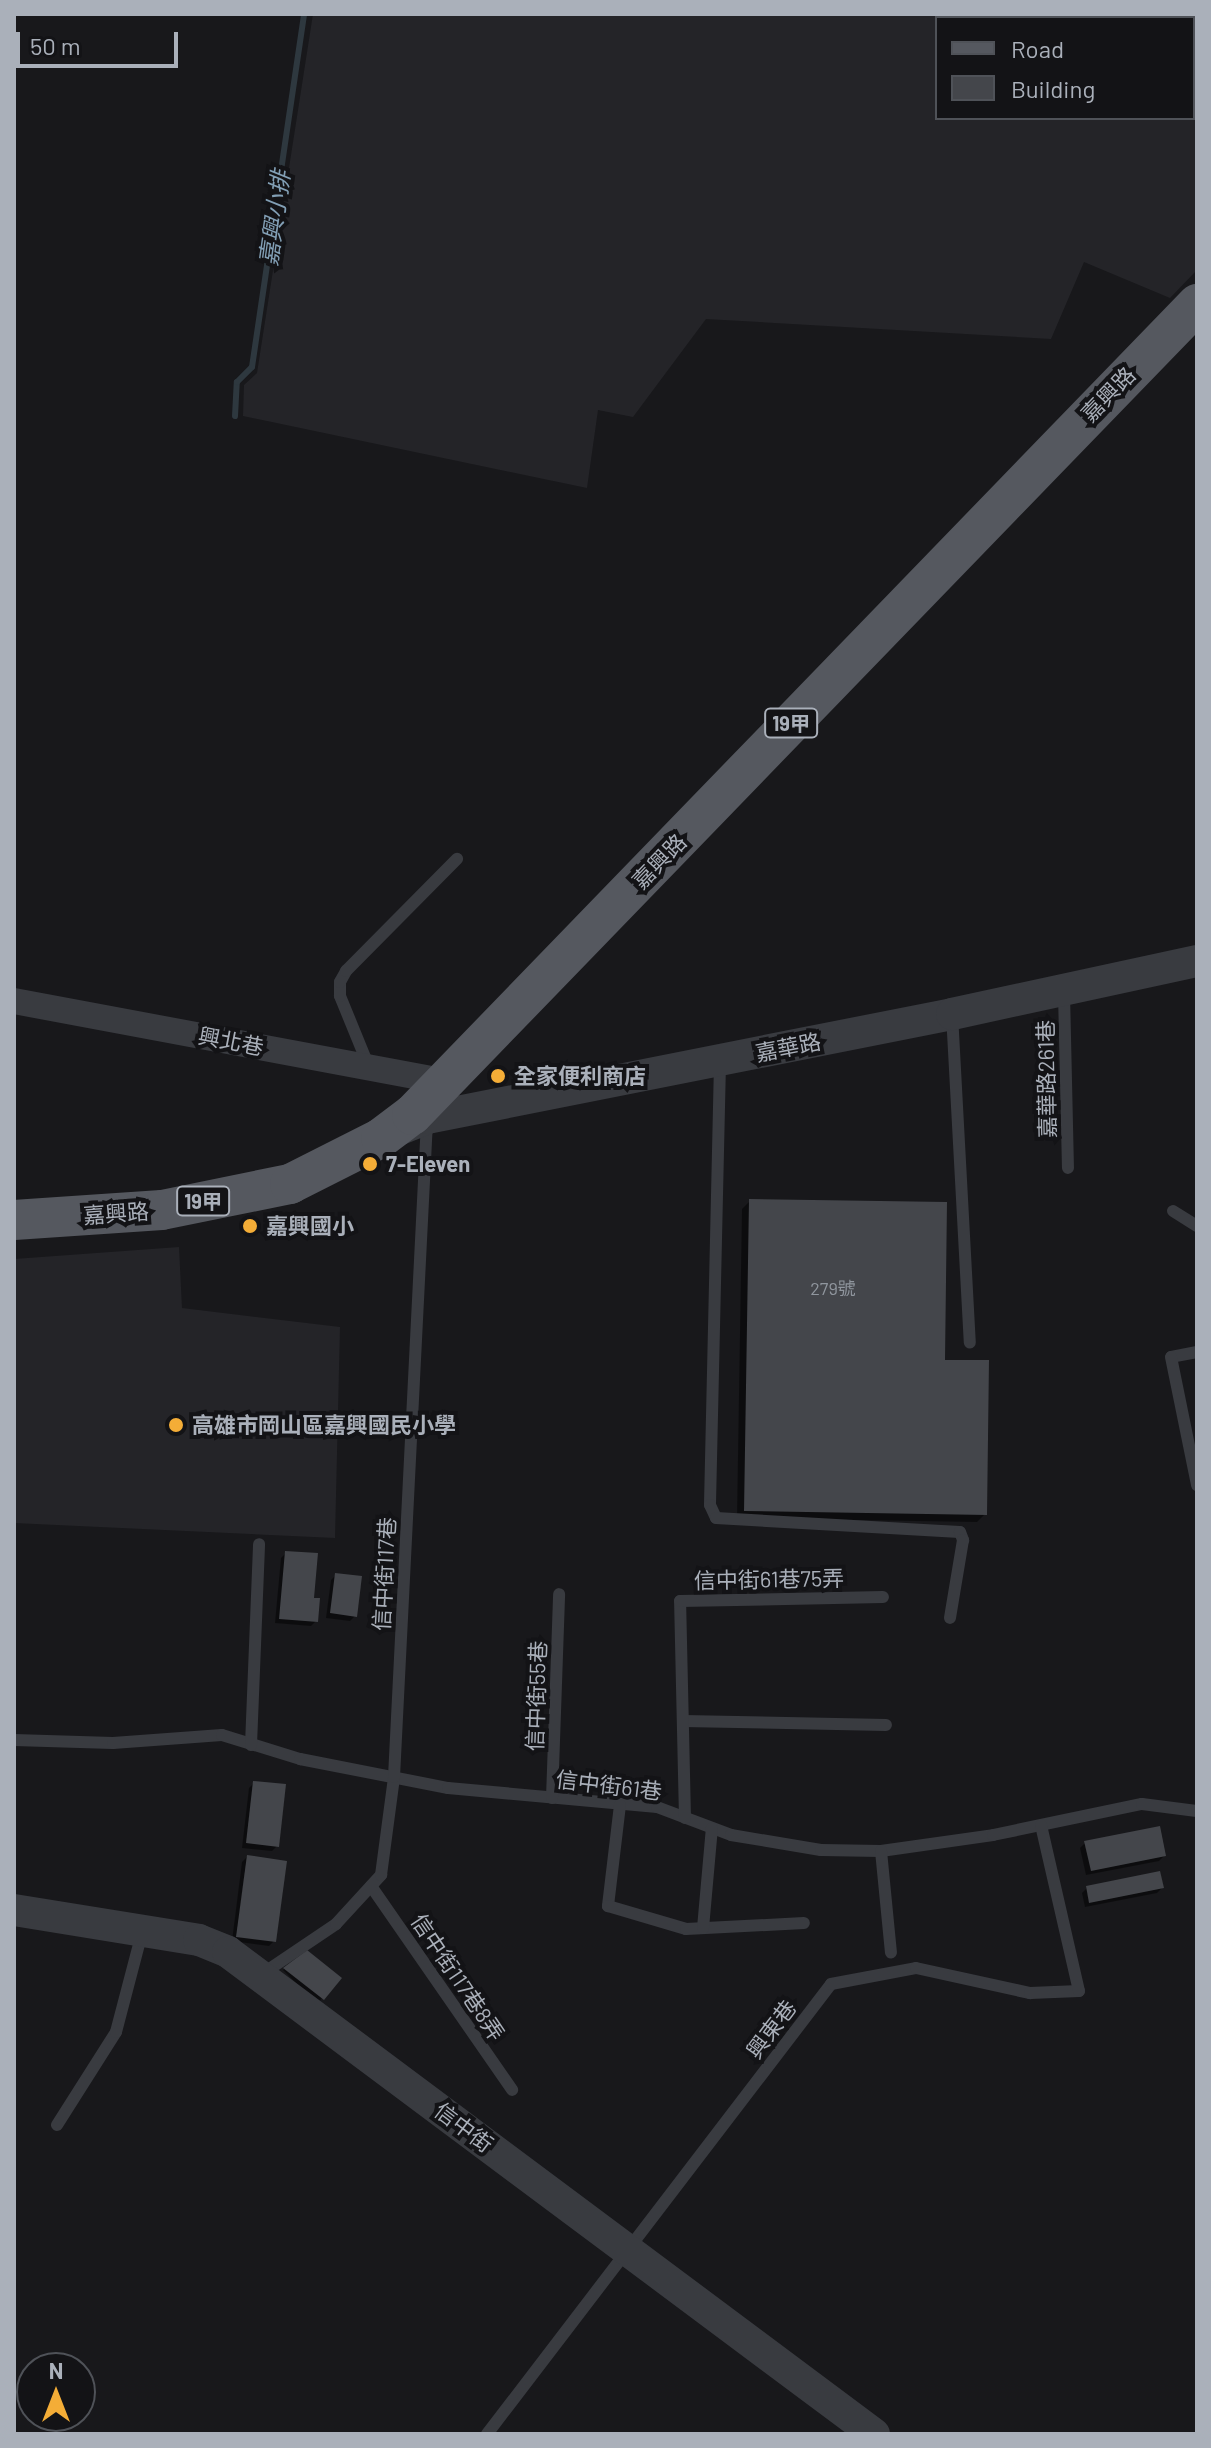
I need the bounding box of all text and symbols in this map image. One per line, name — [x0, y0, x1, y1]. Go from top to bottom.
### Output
scale bar — [20, 16, 182, 66]
legend — [935, 16, 1195, 120]
text: 50 m — [30, 31, 81, 60]
text: Road — [1011, 34, 1064, 63]
text: Building — [1011, 74, 1095, 103]
water label: 嘉興小排 — [253, 168, 295, 268]
street label: 嘉興路 — [1076, 361, 1140, 427]
road number: 19甲 — [763, 707, 819, 739]
street label: 嘉興路 — [627, 828, 691, 894]
street label: 嘉華路261巷 — [1032, 1020, 1060, 1138]
street label: 興北巷 — [196, 1022, 266, 1060]
street label: 嘉華路 — [753, 1028, 823, 1066]
place label: 全家便利商店 — [514, 1063, 646, 1089]
marker: 全家便利商店 — [489, 1067, 507, 1085]
place label: 7-Eleven — [386, 1151, 470, 1177]
marker: 7-Eleven — [361, 1155, 379, 1173]
road number: 19甲 — [175, 1185, 231, 1217]
street label: 嘉興路 — [82, 1198, 150, 1228]
place label: 嘉興國小 — [266, 1213, 354, 1239]
marker: 嘉興國小 — [241, 1217, 259, 1235]
house number: 279號 — [810, 1277, 856, 1299]
place label: 高雄市岡山區嘉興國民小學 — [192, 1412, 456, 1438]
marker: 高雄市岡山區嘉興國民小學 — [167, 1416, 185, 1434]
street label: 信中街117巷 — [368, 1516, 400, 1632]
street label: 信中街61巷75弄 — [694, 1564, 844, 1594]
street label: 信中街55巷 — [521, 1640, 551, 1752]
street label: 信中街61巷 — [554, 1765, 664, 1805]
street label: 信中街117巷8弄 — [406, 1909, 510, 2045]
street label: 興東巷 — [741, 1995, 801, 2063]
street label: 信中街 — [430, 2097, 498, 2157]
north arrow — [16, 2352, 96, 2432]
text: N — [49, 2357, 63, 2383]

